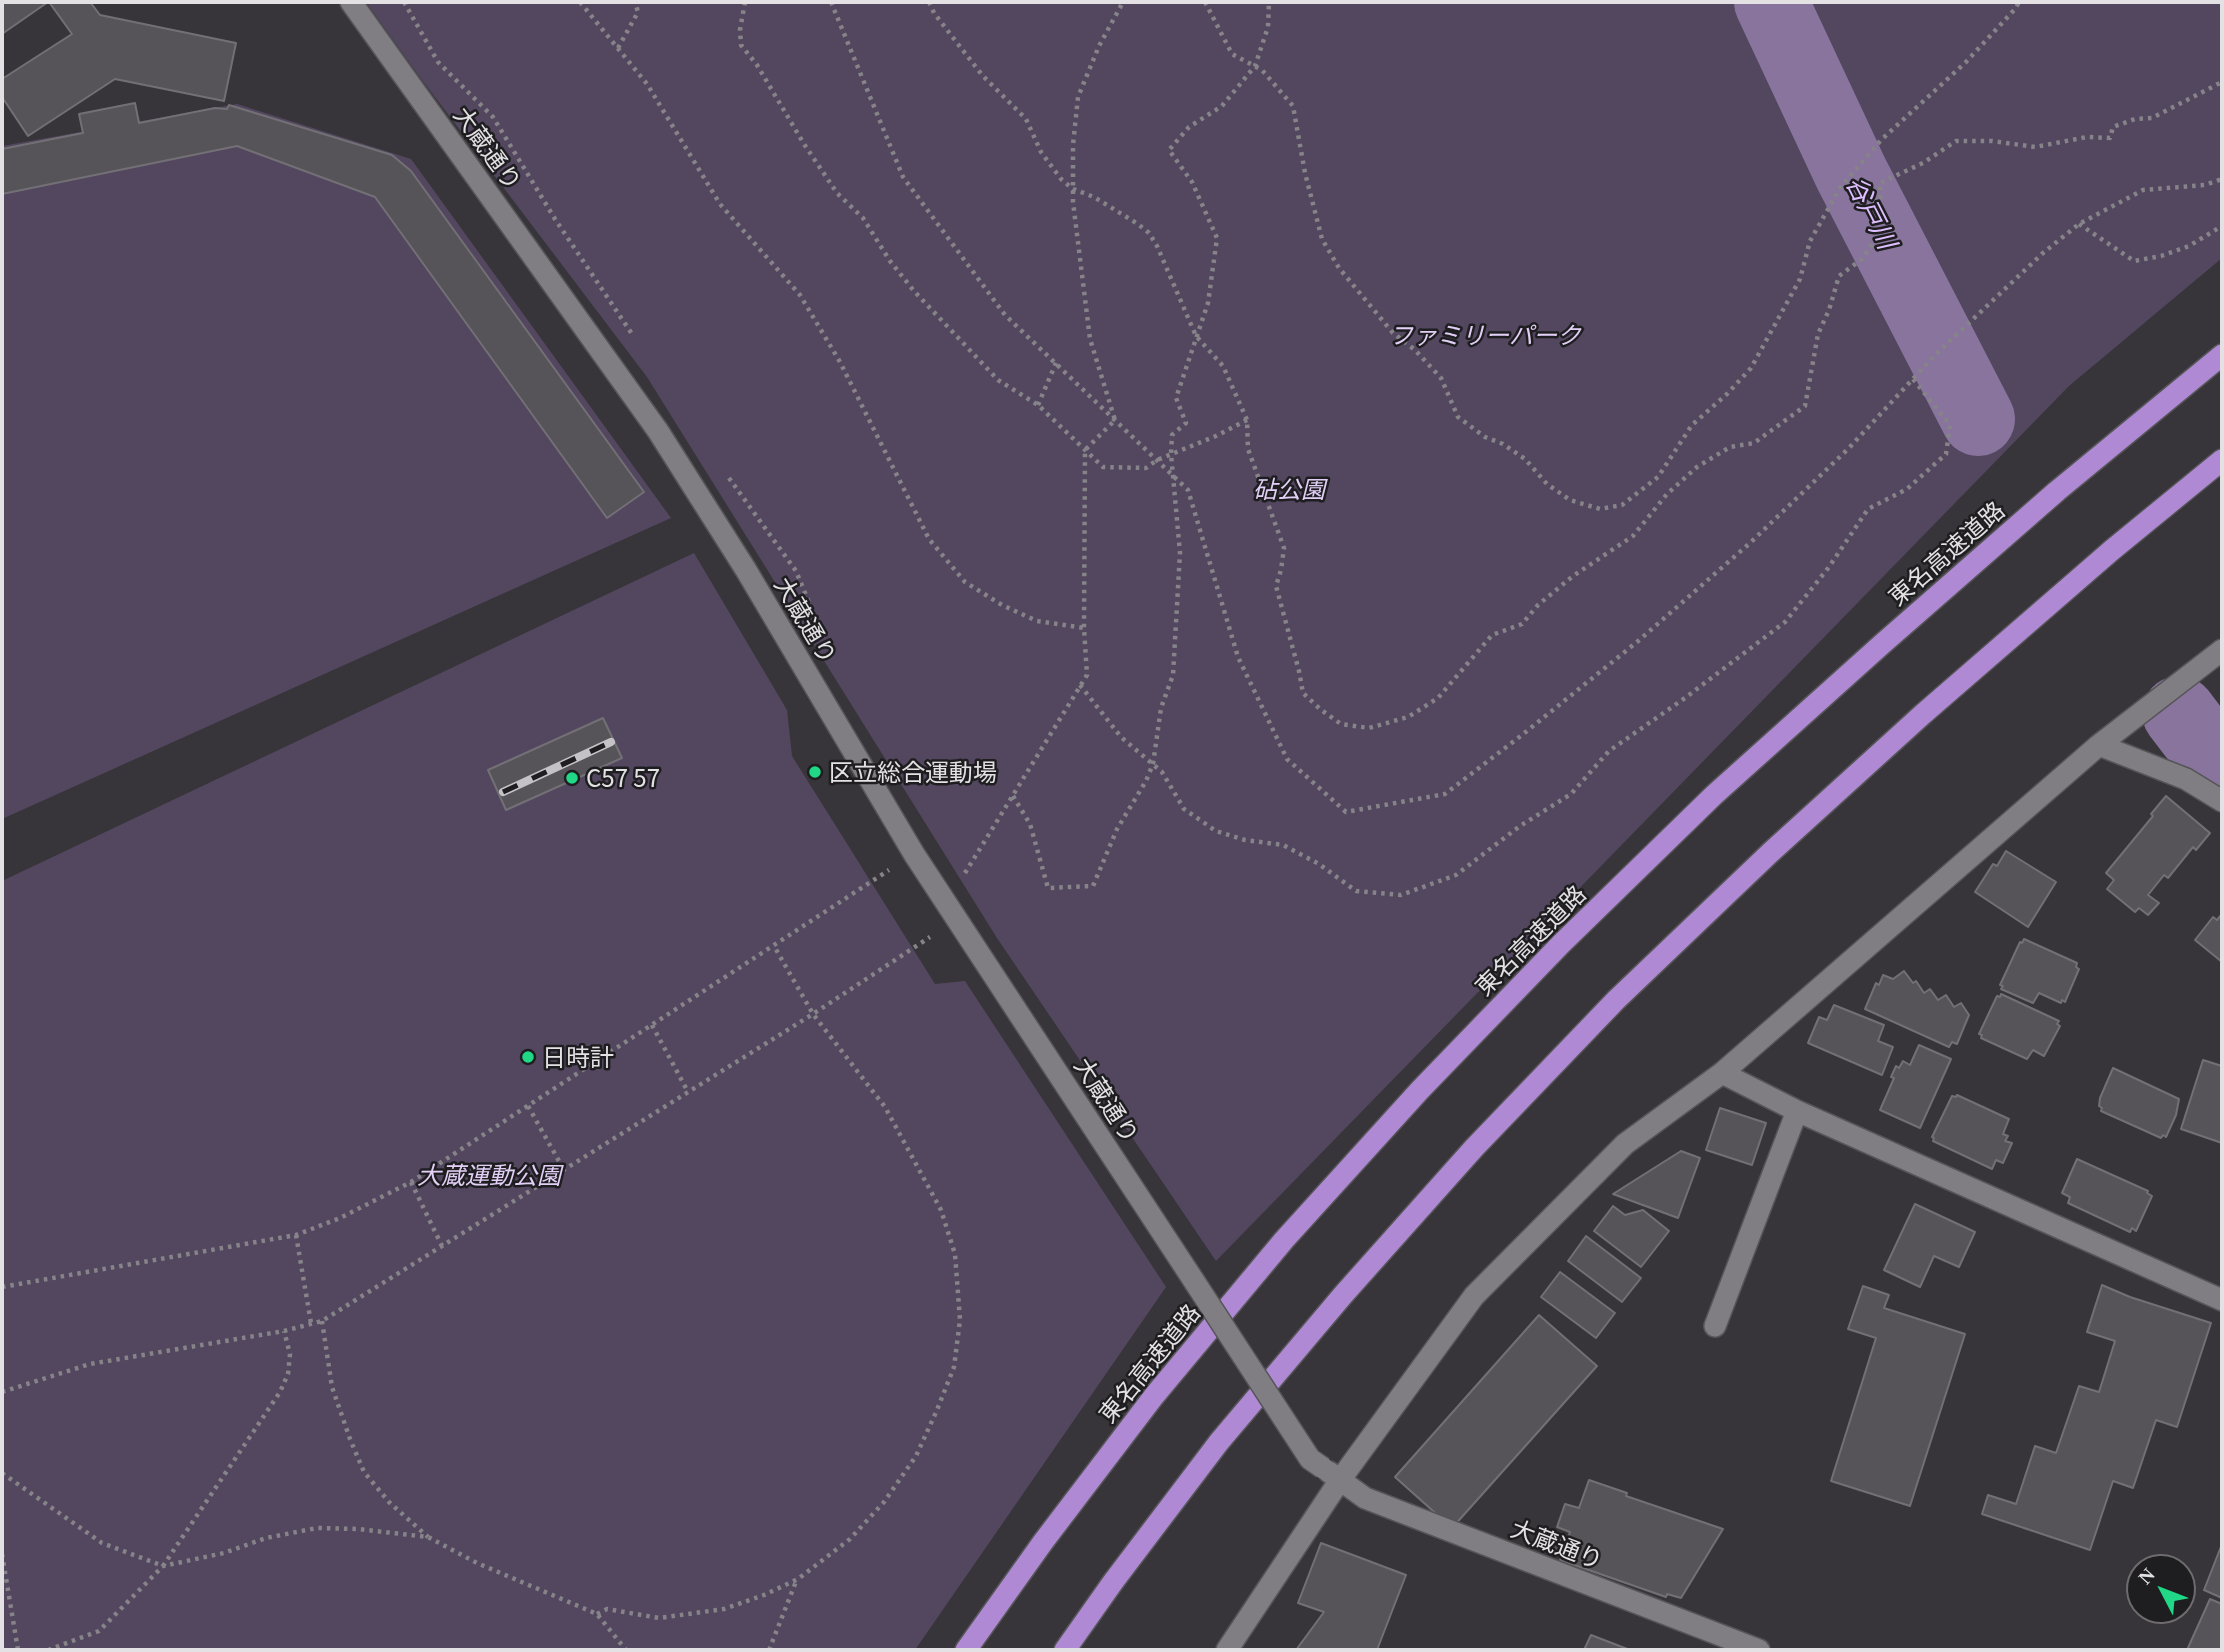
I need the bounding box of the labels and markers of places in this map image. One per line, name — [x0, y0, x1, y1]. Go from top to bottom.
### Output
place label: 区立総合運動場 — [829, 758, 997, 786]
place label: C57 57 — [586, 764, 660, 792]
marker: 区立総合運動場 — [807, 764, 823, 780]
marker: C57 57 — [564, 770, 580, 786]
place label: 日時計 — [542, 1043, 614, 1071]
marker: 日時計 — [520, 1049, 536, 1065]

